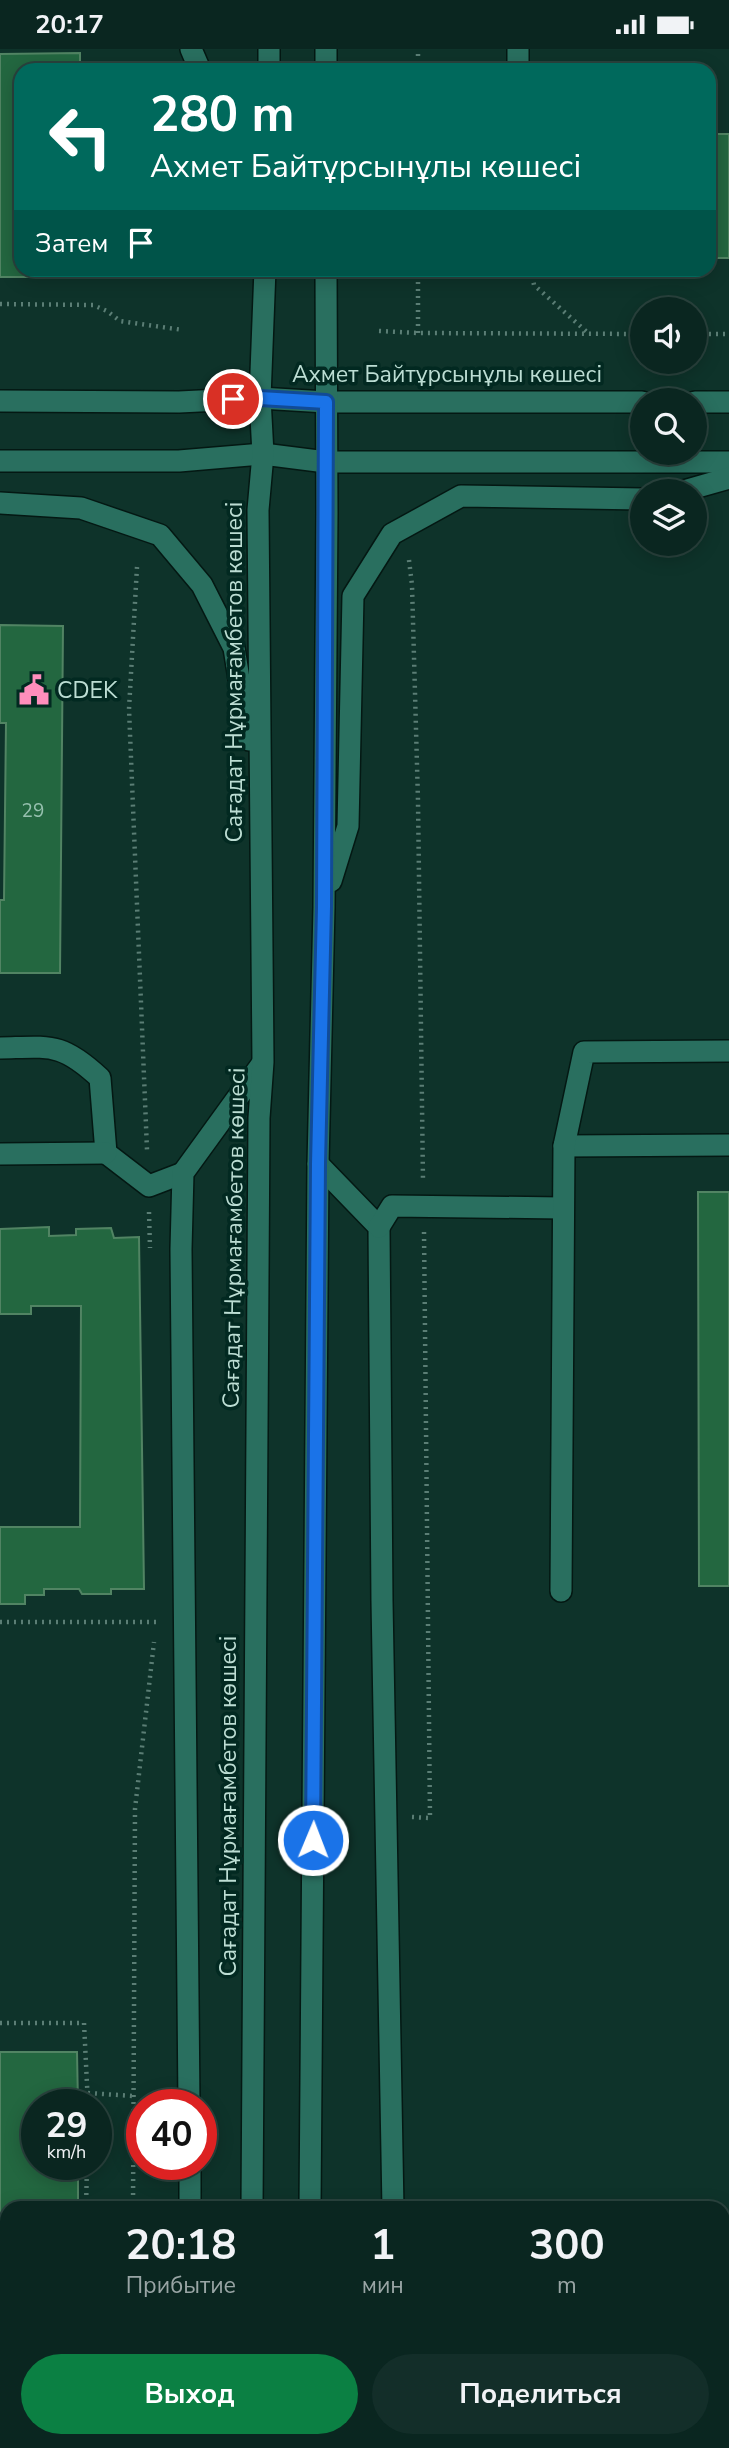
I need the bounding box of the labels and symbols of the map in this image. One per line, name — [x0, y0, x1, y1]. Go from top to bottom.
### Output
street label: Ахмет Байтұрсынұлы көшесі — [292, 359, 602, 390]
pin — [203, 369, 263, 429]
street label: Сағадат Нұрмағамбетов көшесі — [219, 502, 250, 842]
public building icon: CDEK — [17, 673, 51, 707]
place label: CDEK — [57, 675, 118, 706]
house number: 29 — [22, 798, 44, 824]
street label: Сағадат Нұрмағамбетов көшесі — [216, 1067, 252, 1409]
street label: Сағадат Нұрмағамбетов көшесі — [213, 1636, 244, 1976]
position arrow — [276, 1803, 350, 1877]
speed limit sign: 40 — [126, 2089, 217, 2180]

